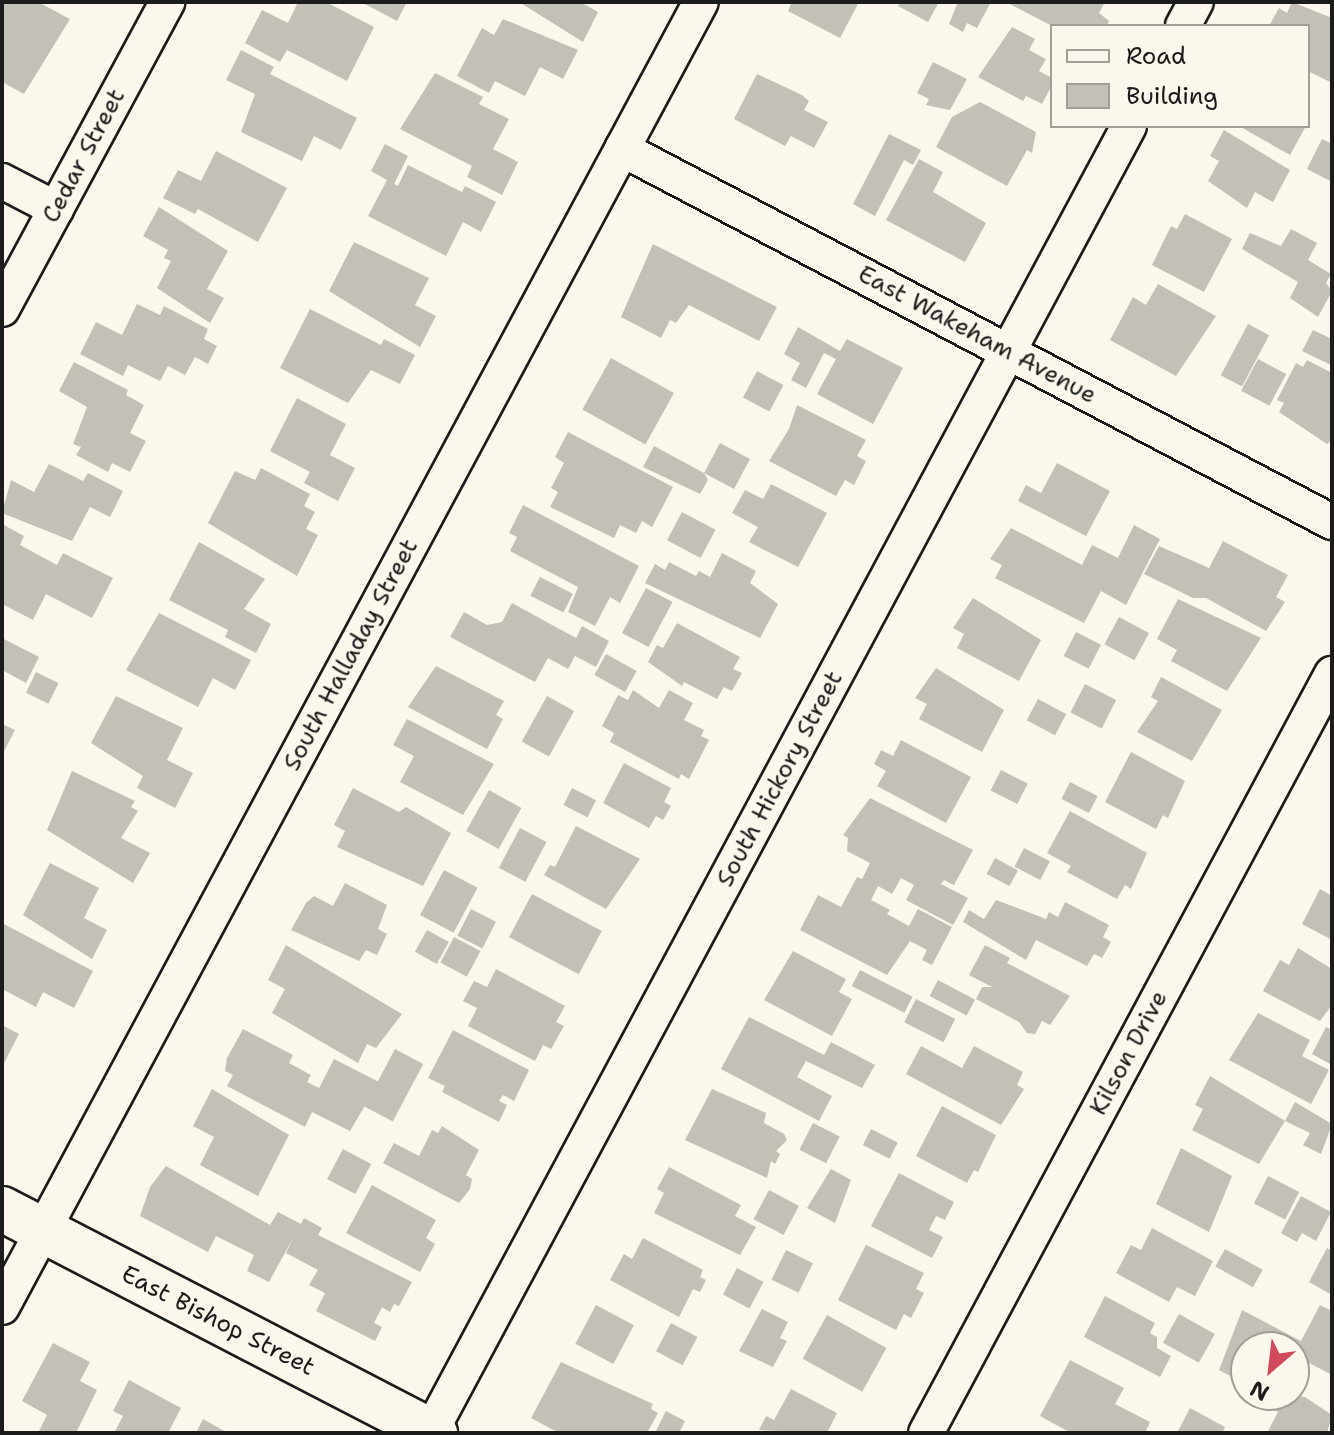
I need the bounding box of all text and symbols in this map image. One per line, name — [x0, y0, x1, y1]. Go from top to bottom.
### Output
legend — [1050, 24, 1310, 128]
text: Road — [1126, 40, 1186, 72]
text: Building — [1126, 80, 1218, 112]
street label: Cedar Street — [37, 84, 131, 228]
street label: East Wakeham Avenue — [853, 260, 1101, 410]
street label: South Halladay Street — [278, 534, 424, 776]
street label: South Hickory Street — [711, 666, 849, 892]
street label: Kilson Drive — [1084, 986, 1174, 1120]
street label: East Bishop Street — [117, 1260, 319, 1382]
north arrow — [1230, 1331, 1310, 1411]
text: N — [1245, 1374, 1274, 1408]

